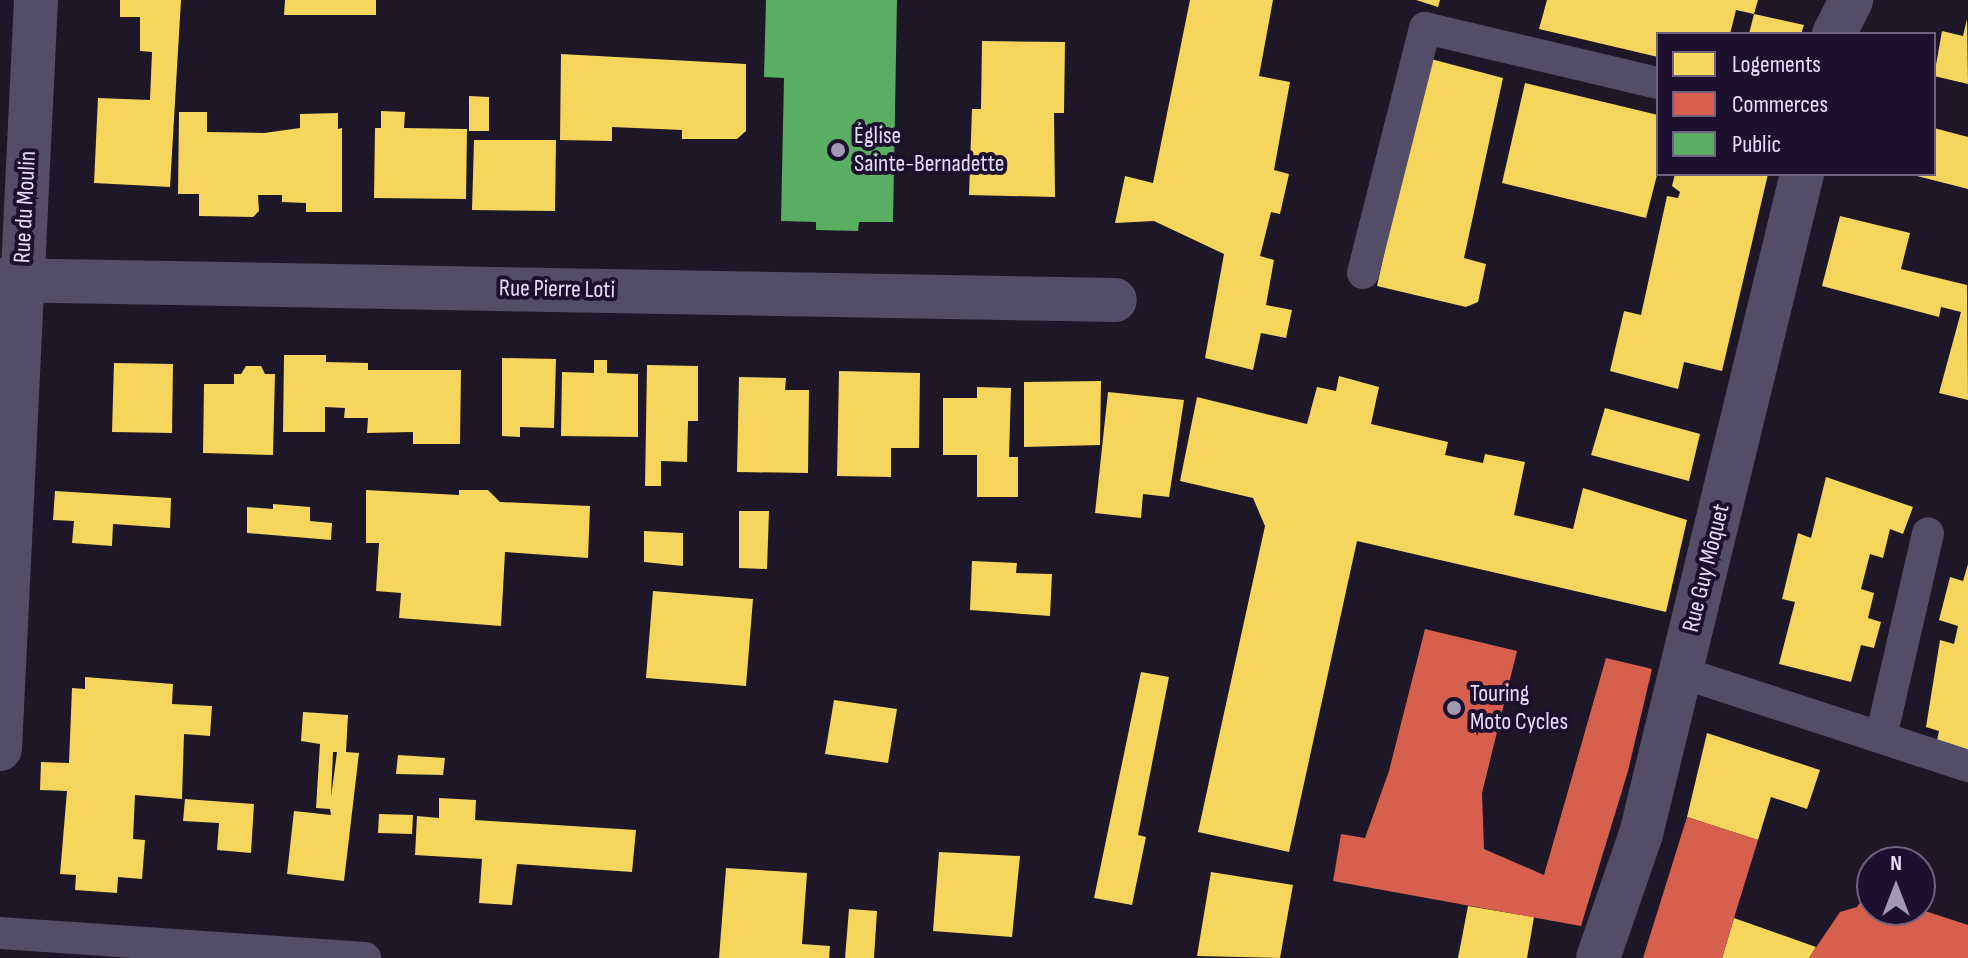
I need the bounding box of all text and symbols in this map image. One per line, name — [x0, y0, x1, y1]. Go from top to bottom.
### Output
legend — [1656, 32, 1936, 176]
text: Logements — [1732, 50, 1821, 79]
text: Commerces — [1732, 90, 1828, 119]
place label: Église Sainte-Bernadette — [854, 122, 1004, 178]
text: Public — [1732, 130, 1781, 159]
marker: Église Sainte-Bernadette — [829, 141, 847, 159]
street label: Rue du Moulin — [8, 150, 42, 264]
street label: Rue Pierre Loti — [499, 274, 615, 304]
street label: Rue Guy Môquet — [1676, 501, 1736, 635]
place label: Touring Moto Cycles — [1470, 680, 1568, 736]
marker: Touring Moto Cycles — [1445, 699, 1463, 717]
north arrow — [1856, 846, 1936, 926]
text: N — [1890, 850, 1902, 877]

